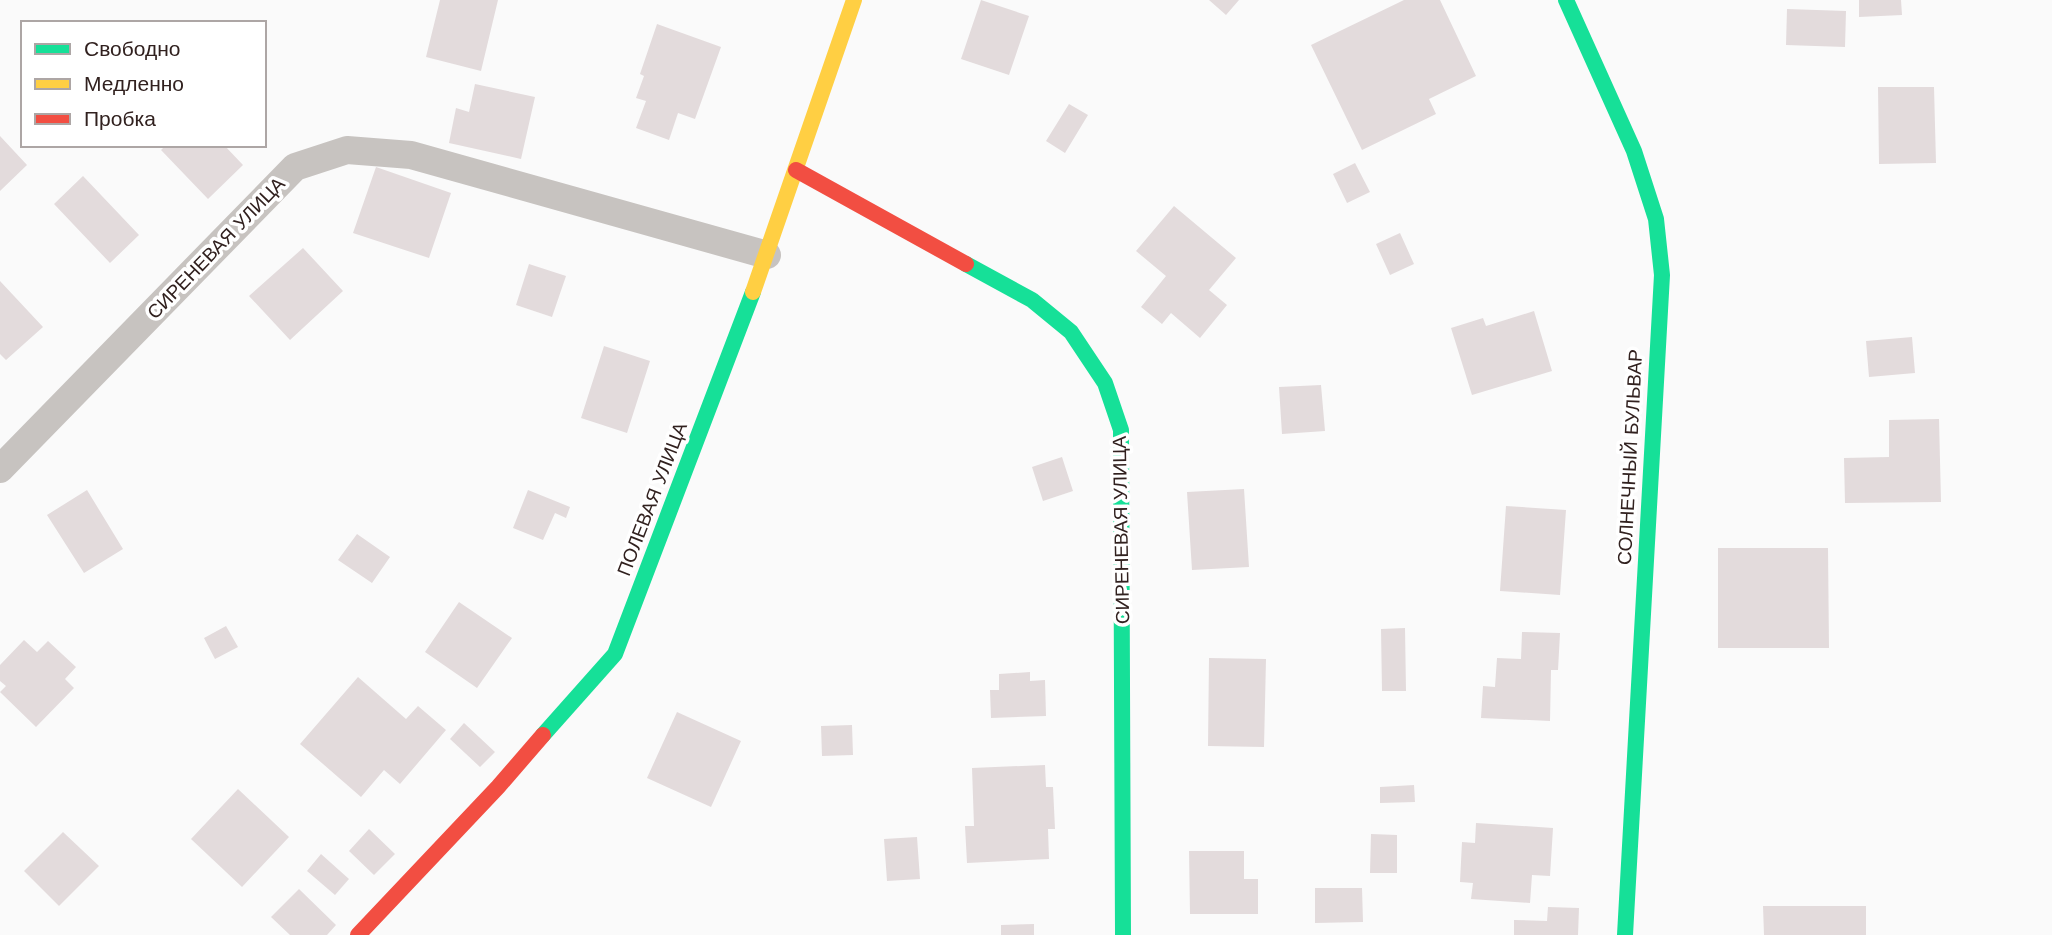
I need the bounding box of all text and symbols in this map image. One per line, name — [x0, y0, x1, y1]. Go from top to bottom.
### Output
legend — [21, 21, 266, 147]
text: Свободно — [84, 36, 181, 61]
text: Медленно — [84, 71, 184, 96]
text: Пробка — [84, 106, 156, 131]
street label: СИРЕНЕВАЯ УЛИЦА — [142, 172, 290, 324]
street label: СОЛНЕЧНЫЙ БУЛЬВАР — [1613, 349, 1647, 565]
street label: ПОЛЕВАЯ УЛИЦА — [612, 419, 692, 579]
street label: СИРЕНЕВАЯ УЛИЦА — [1108, 435, 1134, 624]

